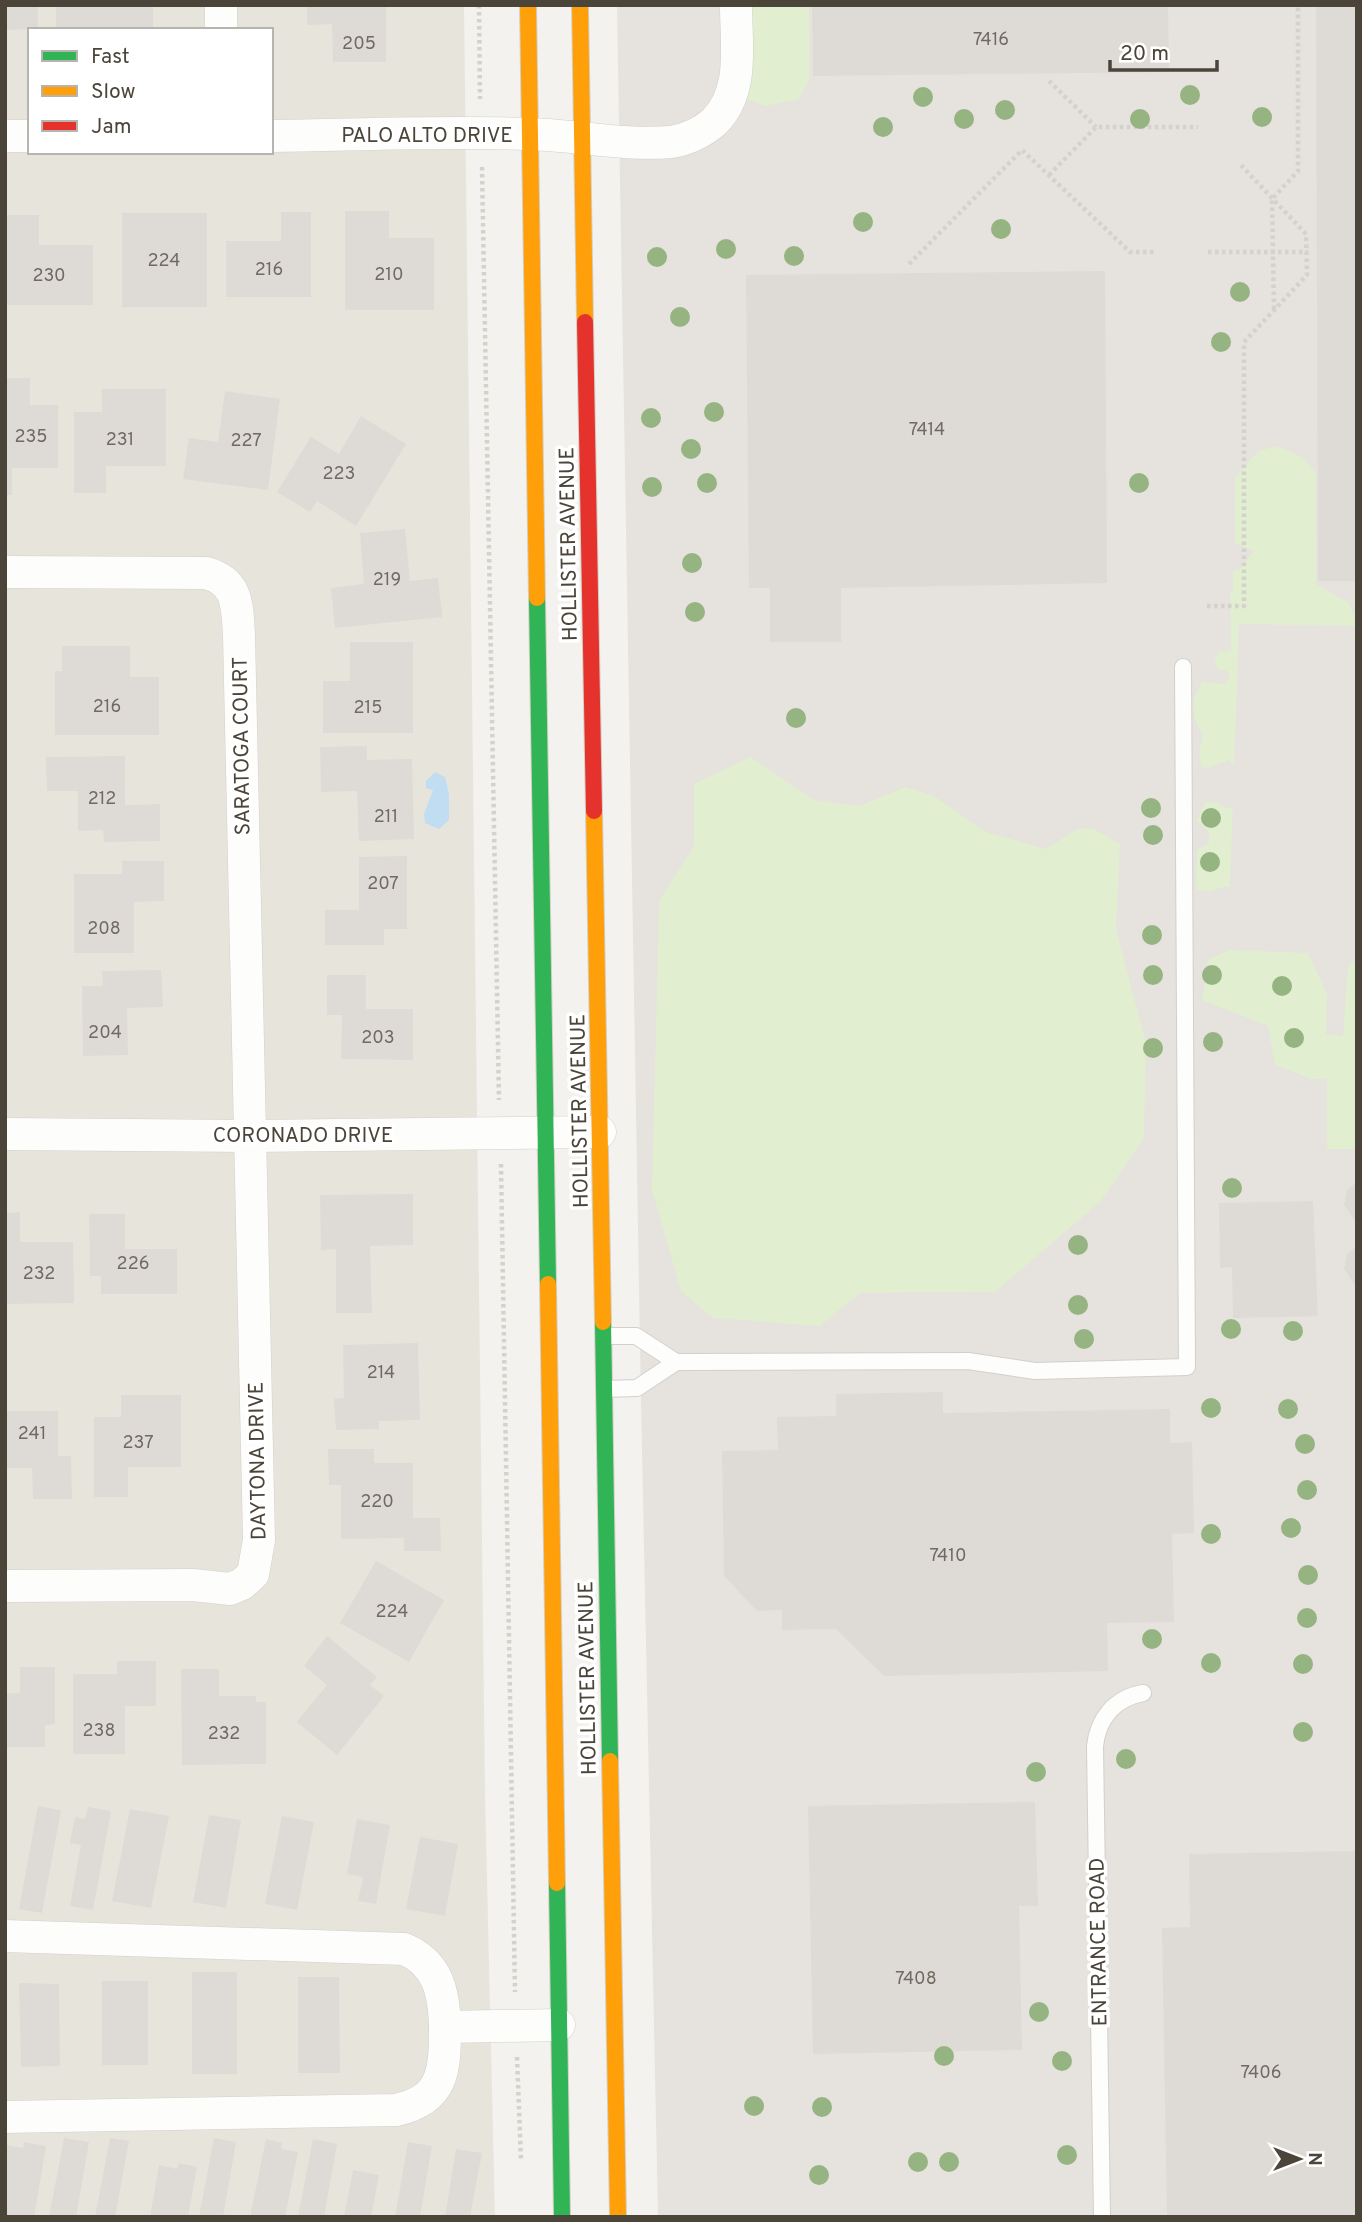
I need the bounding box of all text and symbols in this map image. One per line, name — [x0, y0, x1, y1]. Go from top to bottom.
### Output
legend — [28, 28, 273, 154]
scale bar — [1110, 28, 1217, 72]
house number: 7416 — [973, 29, 1009, 52]
house number: 205 — [342, 33, 376, 56]
text: 20 m — [1120, 41, 1169, 68]
text: Fast — [91, 44, 130, 71]
text: Slow — [91, 79, 136, 106]
text: Jam — [91, 114, 132, 141]
street label: PALO ALTO DRIVE — [341, 123, 513, 150]
house number: 224 — [147, 250, 181, 273]
house number: 216 — [255, 259, 283, 282]
house number: 210 — [374, 264, 404, 287]
house number: 230 — [32, 265, 66, 288]
house number: 7414 — [909, 419, 945, 442]
house number: 235 — [14, 426, 48, 449]
house number: 231 — [106, 429, 134, 452]
house number: 227 — [230, 430, 262, 453]
street label: HOLLISTER AVENUE — [554, 447, 585, 641]
house number: 223 — [323, 463, 355, 486]
house number: 219 — [373, 569, 401, 592]
street label: SARATOGA COURT — [227, 656, 258, 836]
house number: 216 — [93, 696, 121, 719]
house number: 215 — [354, 697, 382, 720]
house number: 212 — [88, 788, 116, 811]
house number: 211 — [374, 806, 398, 829]
house number: 207 — [367, 873, 399, 896]
house number: 208 — [87, 918, 121, 941]
street label: HOLLISTER AVENUE — [565, 1014, 596, 1208]
house number: 204 — [88, 1022, 122, 1045]
house number: 203 — [361, 1027, 395, 1050]
street label: CORONADO DRIVE — [213, 1123, 393, 1150]
house number: 226 — [117, 1253, 149, 1276]
house number: 232 — [23, 1263, 55, 1286]
house number: 214 — [367, 1362, 395, 1385]
street label: DAYTONA DRIVE — [244, 1382, 273, 1540]
house number: 241 — [18, 1423, 46, 1446]
house number: 237 — [122, 1432, 154, 1455]
house number: 220 — [360, 1491, 394, 1514]
house number: 7410 — [929, 1545, 967, 1568]
street label: HOLLISTER AVENUE — [573, 1581, 604, 1775]
house number: 224 — [375, 1601, 409, 1624]
house number: 238 — [83, 1720, 115, 1743]
house number: 232 — [208, 1723, 240, 1746]
street label: ENTRANCE ROAD — [1085, 1857, 1114, 2027]
house number: 7408 — [895, 1968, 937, 1991]
house number: 7406 — [1240, 2062, 1282, 2085]
north arrow — [1264, 2124, 1334, 2194]
text: N — [1302, 2152, 1326, 2166]

